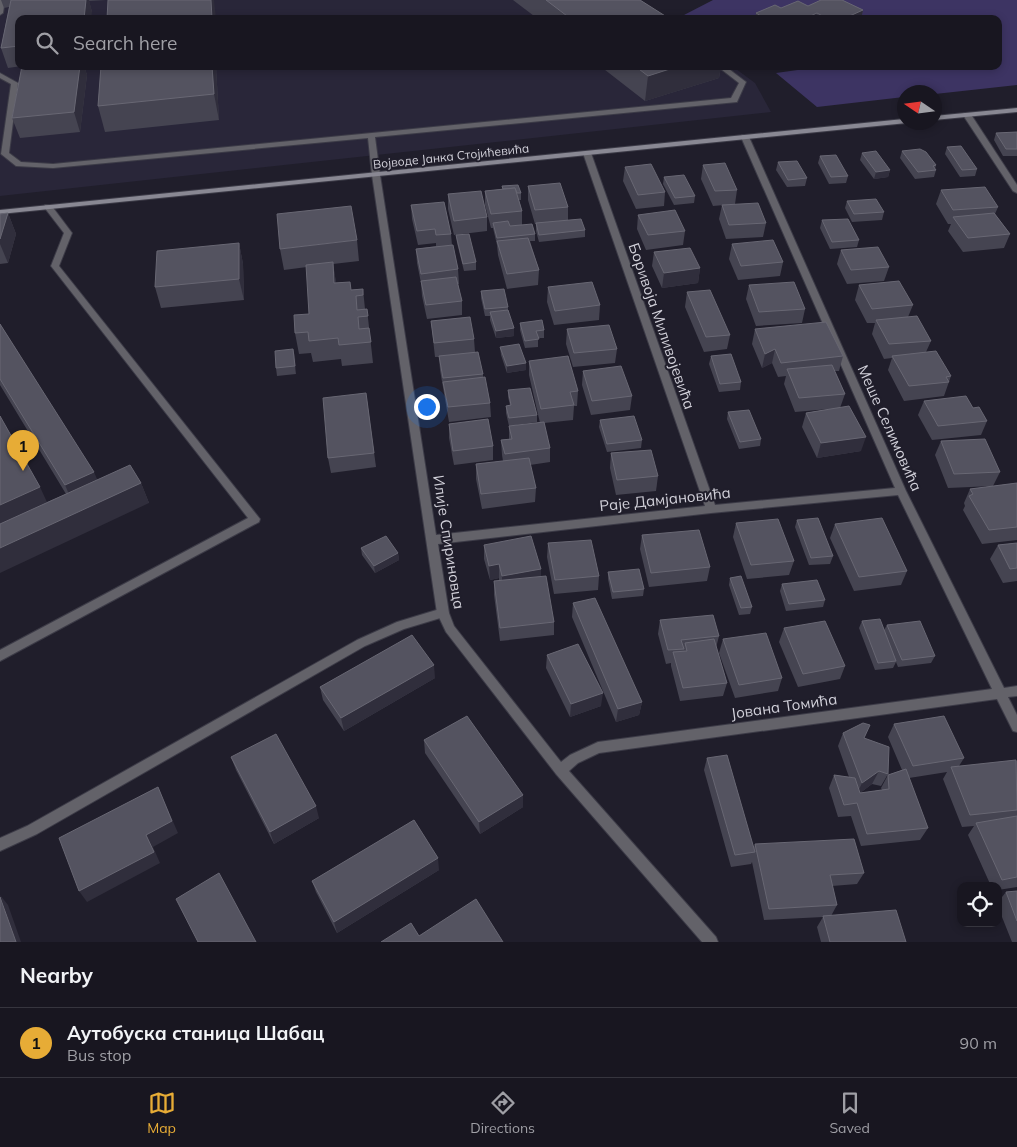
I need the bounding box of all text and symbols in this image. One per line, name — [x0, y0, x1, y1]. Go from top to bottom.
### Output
search box — [15, 15, 1002, 70]
icon: search — [33, 29, 61, 57]
text: Search here — [73, 31, 177, 55]
north arrow — [897, 85, 942, 130]
street label: Војводе Јанка Стојићевића — [372, 140, 530, 172]
street label: Боривоја Миливојевића — [625, 240, 699, 412]
street label: Меше Селимовића — [854, 362, 926, 494]
your location — [414, 394, 440, 420]
pin: 1 — [7, 430, 39, 471]
street label: Илије Спириновца — [429, 474, 469, 610]
street label: Раје Дамјановића — [598, 483, 732, 515]
street label: Јована Томића — [730, 689, 838, 723]
map controls — [957, 882, 1002, 927]
button: locate — [957, 882, 1002, 927]
text: Nearby — [20, 962, 93, 988]
text: Аутобуска станица Шабац — [67, 1021, 324, 1045]
text: 1 — [31, 1033, 41, 1053]
text: 90 m — [960, 1033, 997, 1053]
text: Bus stop — [67, 1045, 131, 1065]
tab: Map — [147, 1089, 176, 1137]
tab: Directions — [470, 1089, 535, 1137]
tab: Saved — [829, 1089, 870, 1137]

